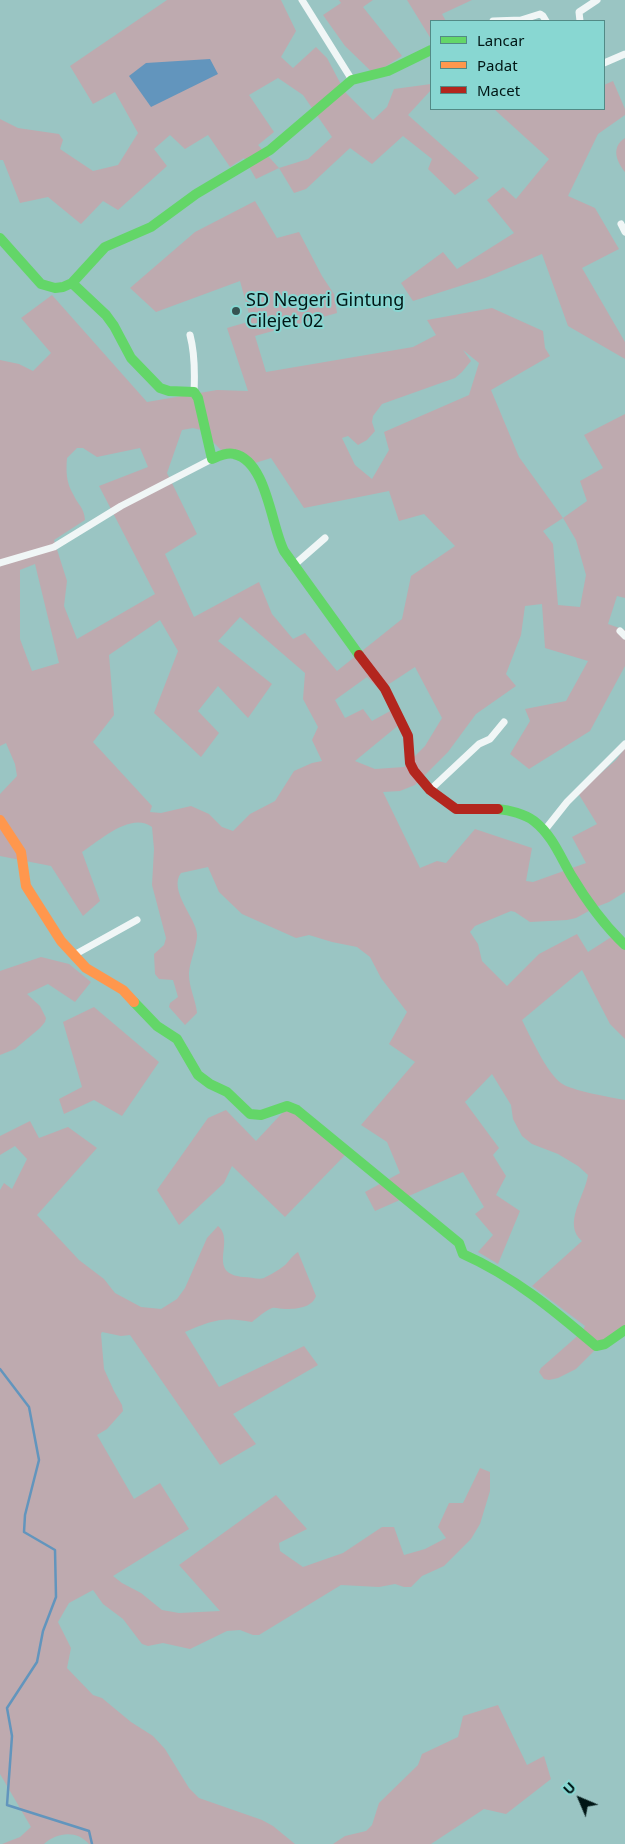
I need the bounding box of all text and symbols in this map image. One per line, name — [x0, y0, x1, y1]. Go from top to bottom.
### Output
legend — [430, 20, 605, 110]
text: Lancar — [477, 30, 524, 50]
text: Padat — [477, 55, 518, 75]
text: Macet — [477, 80, 520, 100]
place label: SD Negeri Gintung Cilejet 02 — [246, 290, 404, 332]
marker: SD Negeri Gintung Cilejet 02 — [230, 305, 242, 317]
north arrow — [555, 1774, 605, 1824]
text: U — [559, 1778, 580, 1799]

